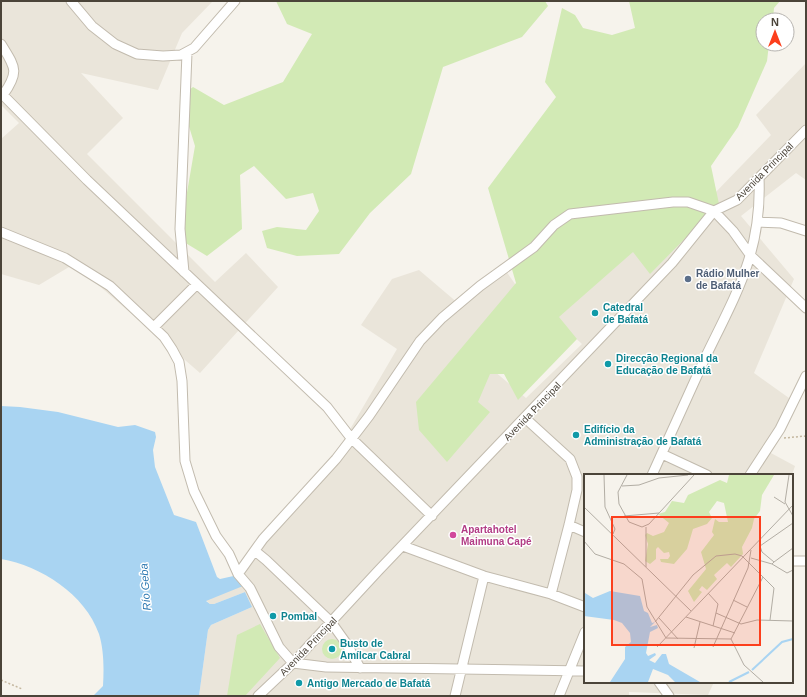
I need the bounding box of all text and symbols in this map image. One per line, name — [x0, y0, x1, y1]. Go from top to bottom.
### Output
north arrow — [755, 12, 795, 52]
text: N — [771, 16, 779, 28]
street label: Avenida Principal — [733, 140, 795, 202]
place label: Rádio Mulher de Bafatá — [696, 268, 759, 291]
marker: Rádio Mulher de Bafatá — [683, 274, 693, 284]
place label: Catedral de Bafatá — [603, 302, 648, 325]
marker: Catedral de Bafatá — [590, 308, 600, 318]
place label: Direcção Regional da Educação de Bafatá — [616, 353, 718, 376]
marker: Direcção Regional da Educação de Bafatá — [603, 359, 613, 369]
street label: Avenida Principal — [502, 380, 563, 443]
place label: Edifício da Administração de Bafatá — [584, 424, 702, 447]
marker: Edifício da Administração de Bafatá — [571, 430, 581, 440]
inset map — [584, 474, 793, 683]
place label: Apartahotel Maimuna Capé — [461, 524, 532, 547]
marker: Apartahotel Maimuna Capé — [448, 530, 458, 540]
water label: Río Geba — [137, 563, 153, 611]
marker: Pombal — [268, 611, 278, 621]
place label: Pombal — [281, 611, 317, 622]
street label: Avenida Principal — [278, 615, 339, 678]
place label: Busto de Amílcar Cabral — [340, 638, 411, 661]
marker: Busto de Amílcar Cabral — [327, 644, 337, 654]
marker: Antigo Mercado de Bafatá — [294, 678, 304, 688]
place label: Antigo Mercado de Bafatá — [307, 678, 431, 689]

